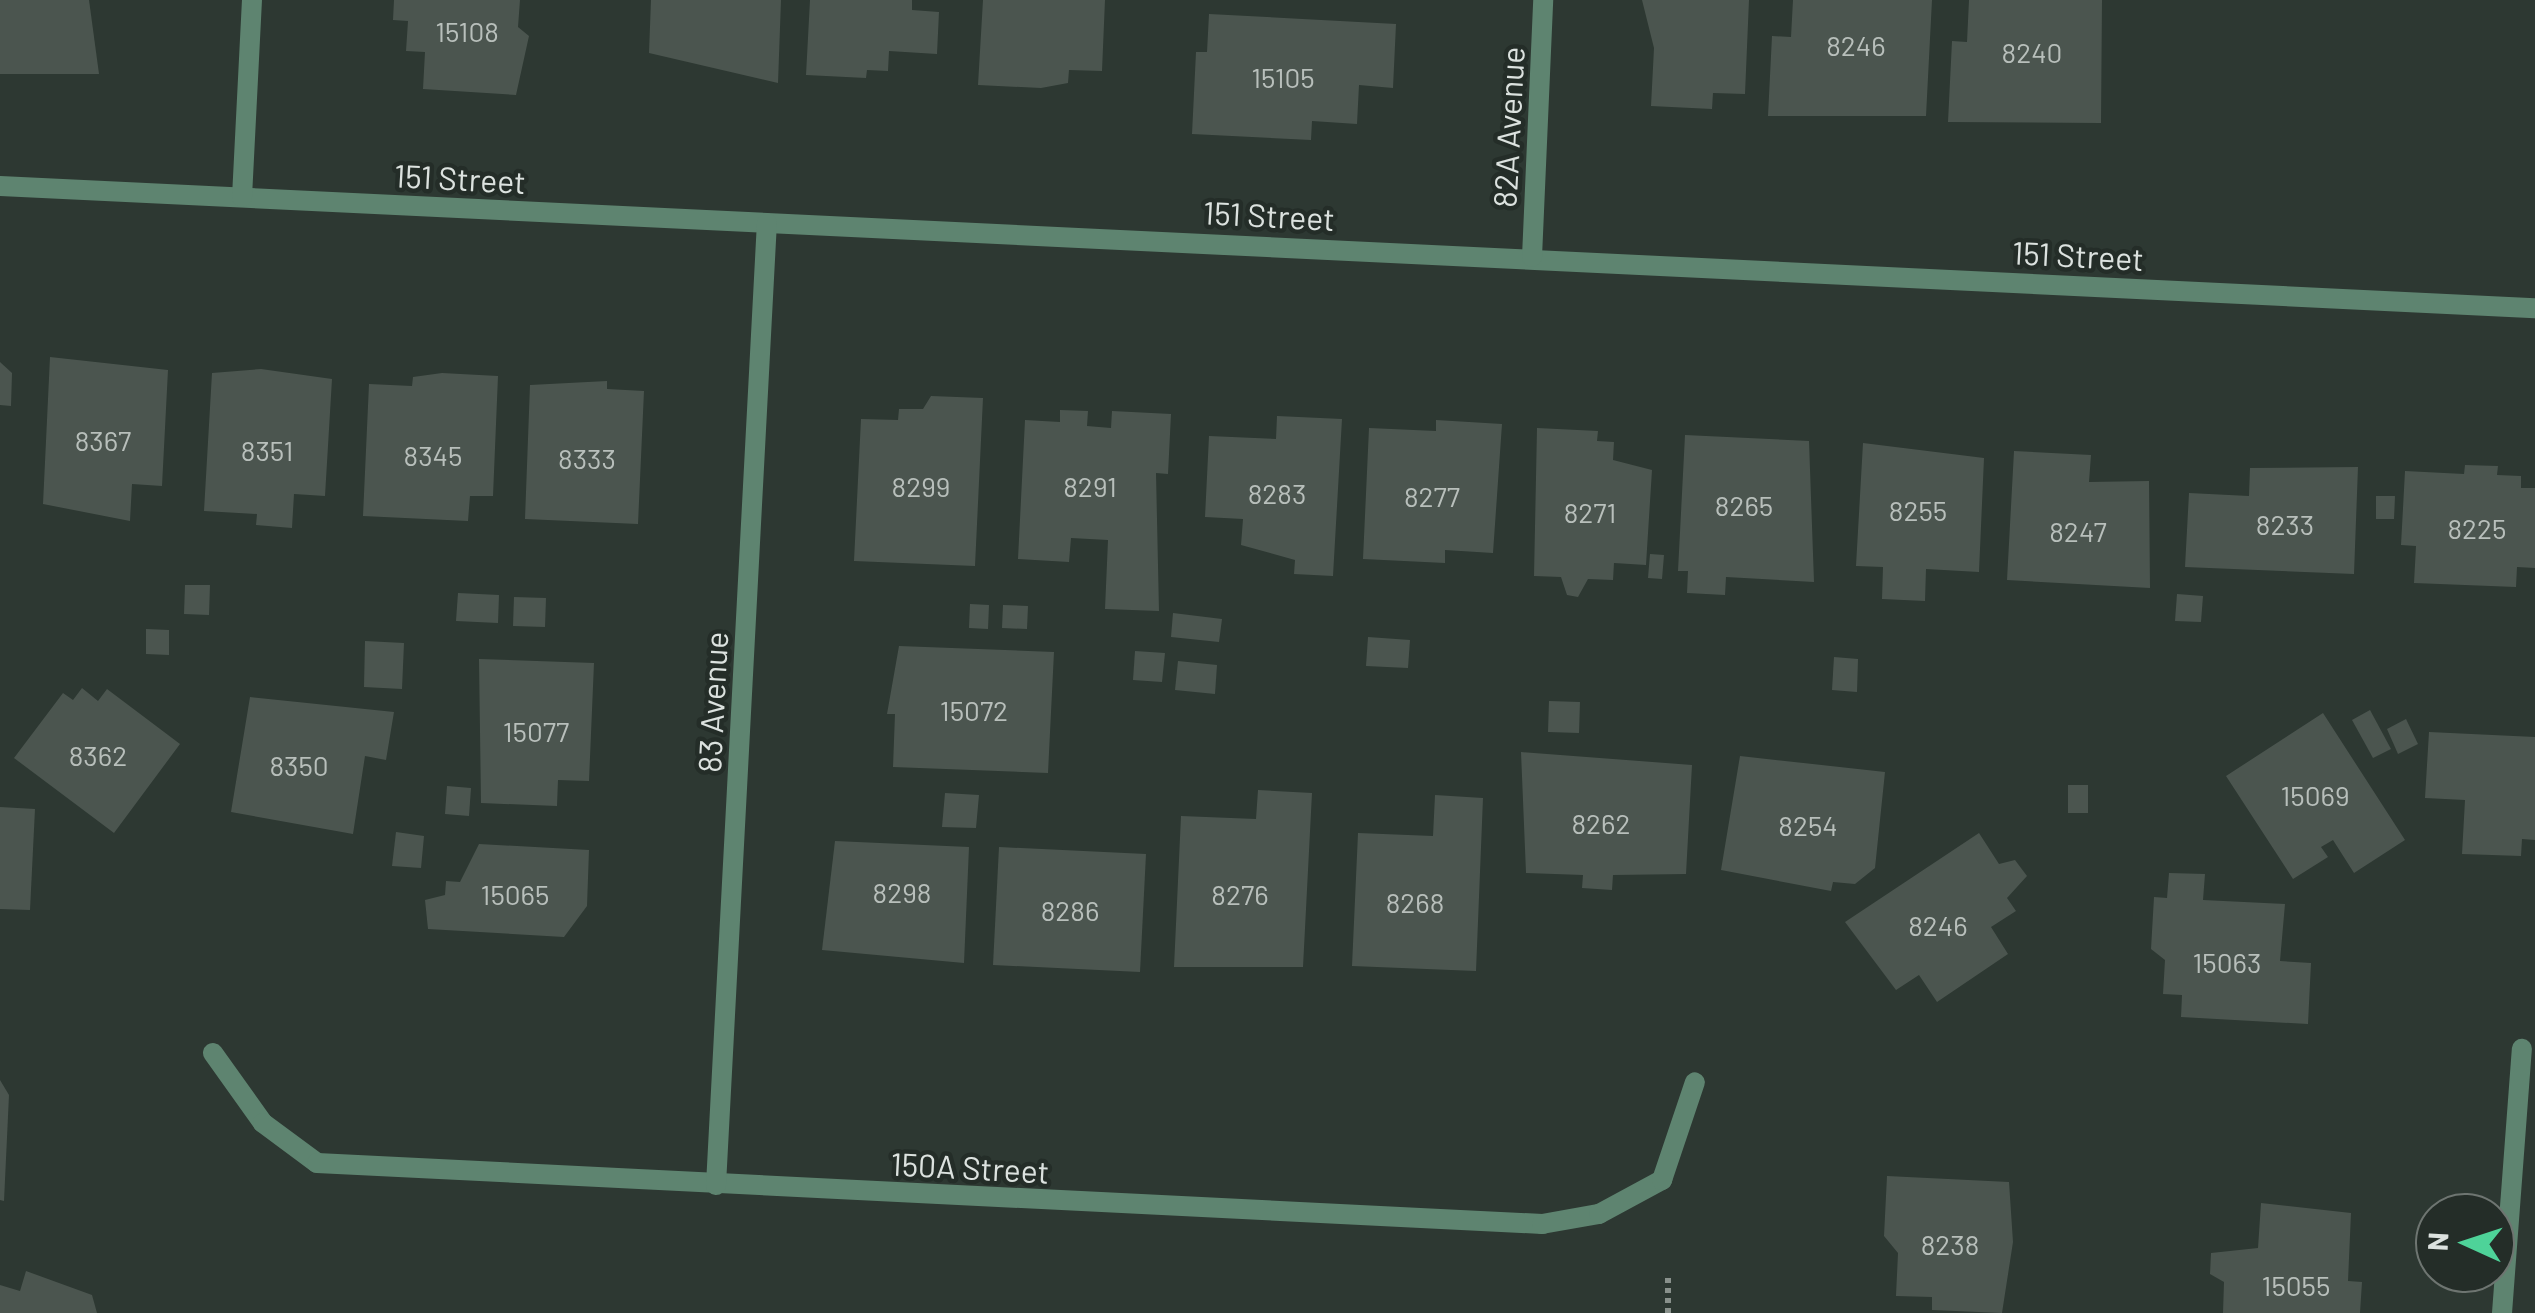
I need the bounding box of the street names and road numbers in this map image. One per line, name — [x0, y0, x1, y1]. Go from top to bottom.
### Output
street label: 82A Avenue — [1485, 45, 1531, 209]
street label: 151 Street — [393, 155, 527, 201]
street label: 151 Street — [1202, 192, 1336, 238]
street label: 151 Street — [2011, 232, 2145, 278]
street label: 83 Avenue — [689, 630, 735, 774]
street label: 150A Street — [890, 1144, 1050, 1190]

